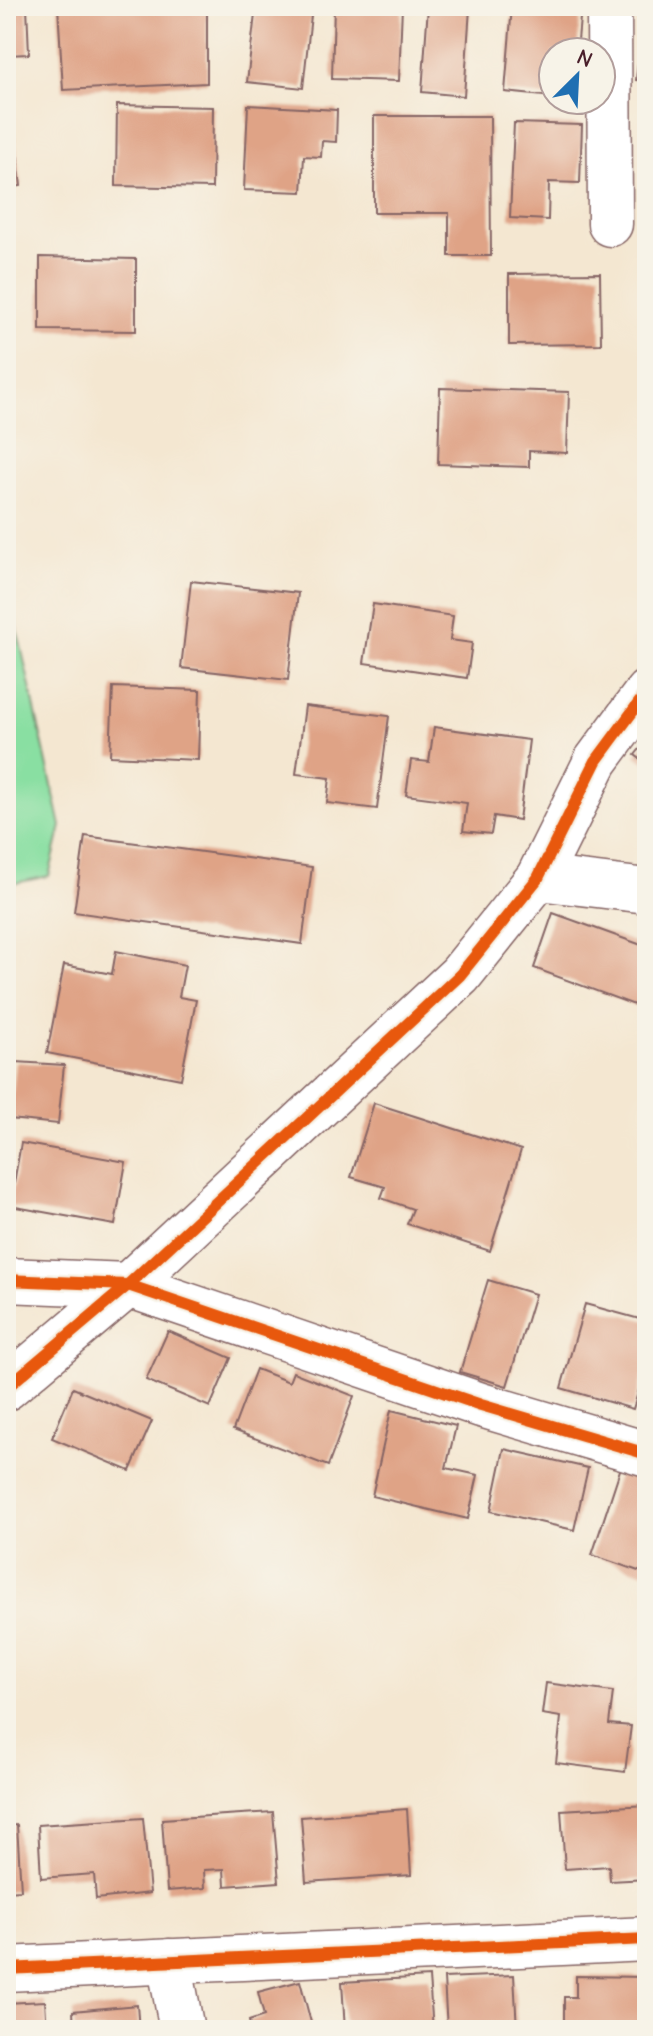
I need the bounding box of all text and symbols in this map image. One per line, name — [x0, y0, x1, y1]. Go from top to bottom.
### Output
north arrow — [537, 36, 617, 116]
text: N — [573, 44, 597, 73]

